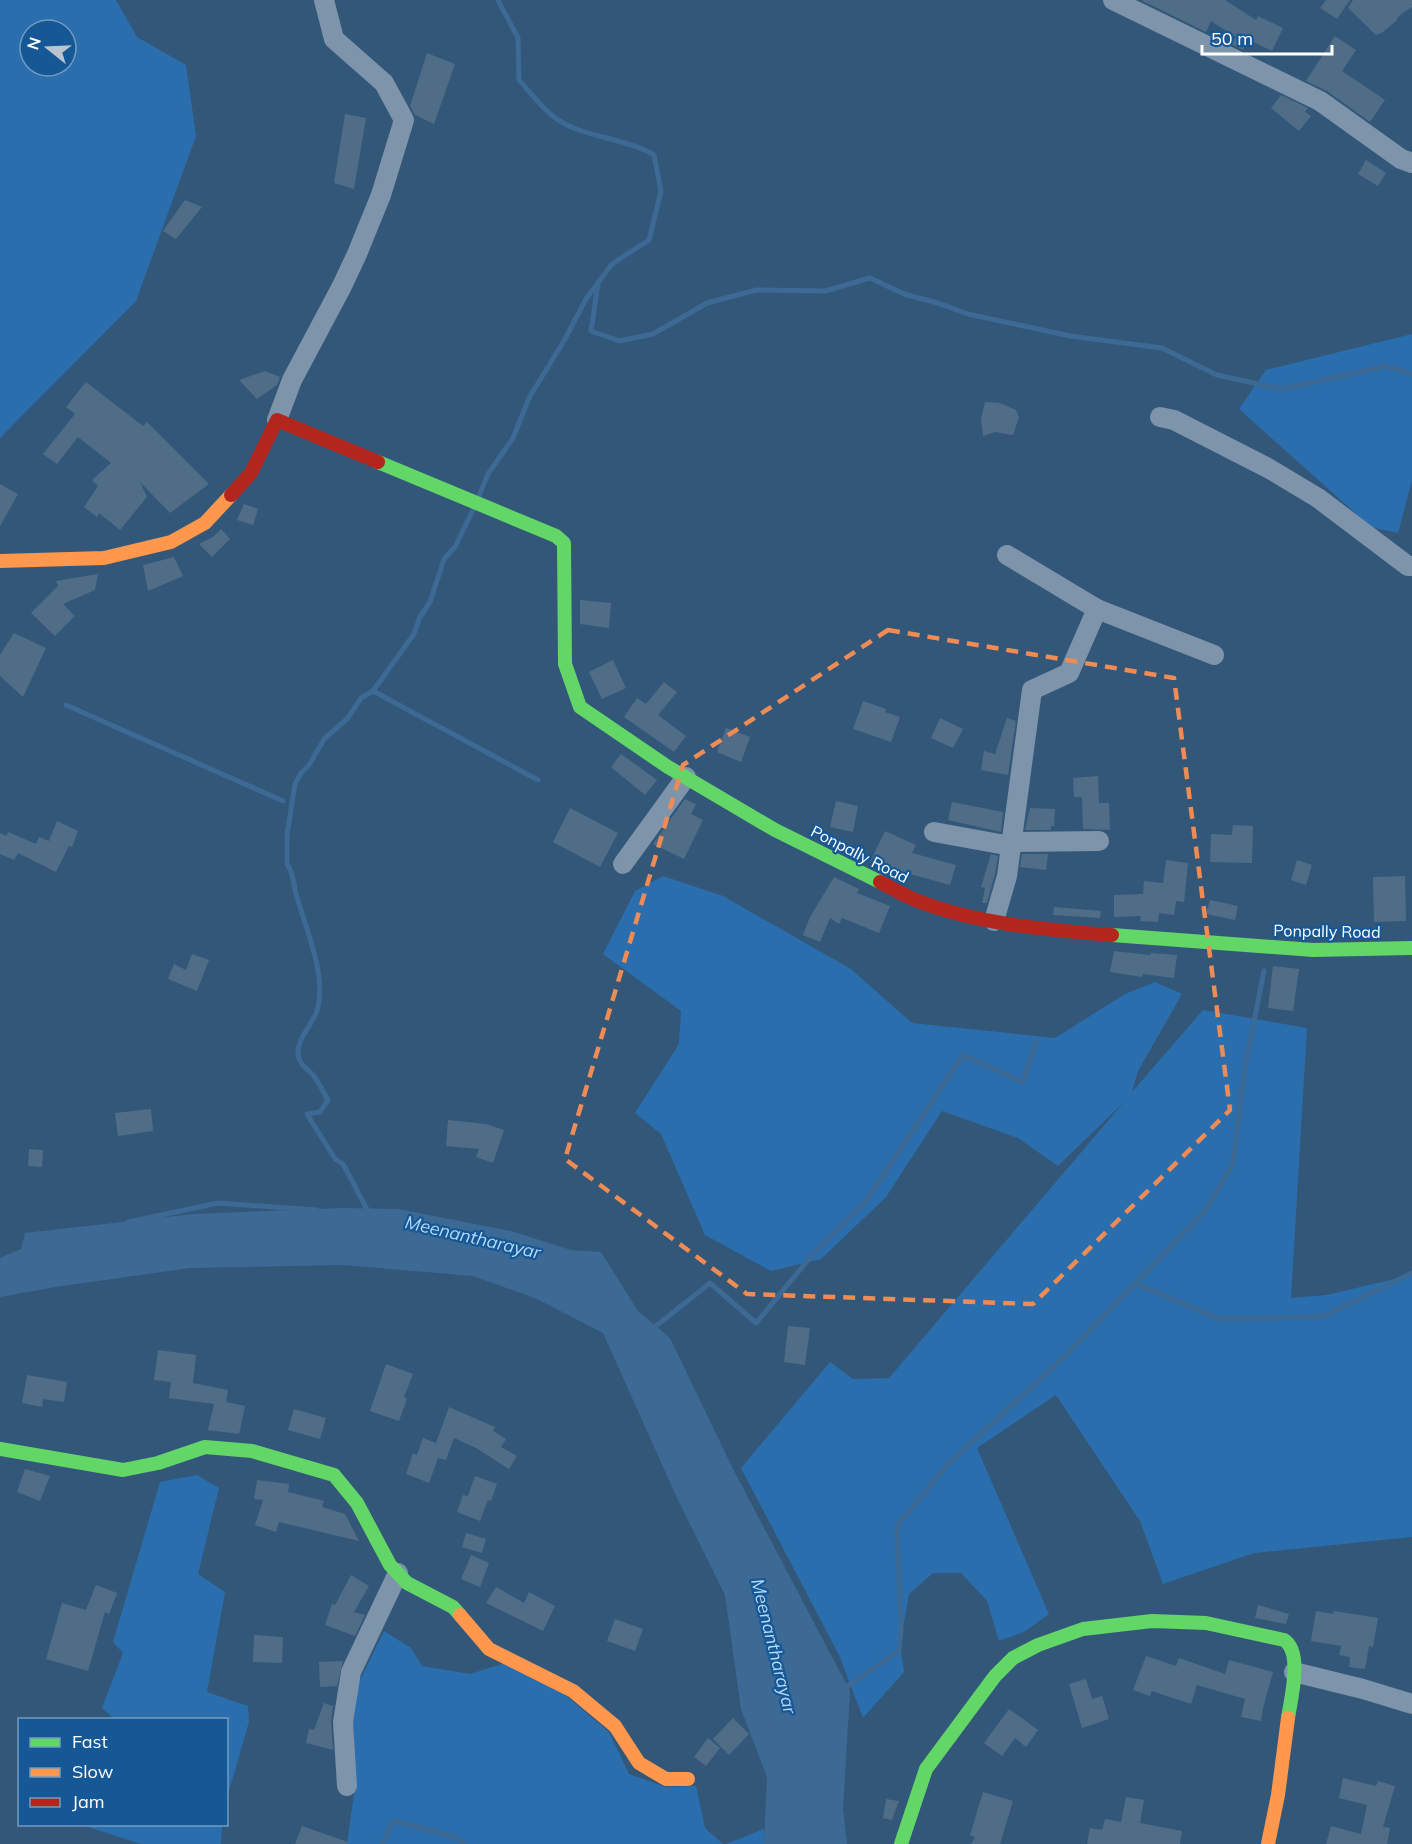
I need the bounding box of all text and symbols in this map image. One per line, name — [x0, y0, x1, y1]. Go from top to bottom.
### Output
north arrow — [18, 18, 78, 78]
scale bar — [1202, 18, 1332, 56]
text: 50 m — [1211, 27, 1253, 50]
text: N — [22, 35, 45, 52]
street label: Ponpally Road — [808, 821, 912, 887]
street label: Ponpally Road — [1273, 920, 1381, 942]
water label: Meenantharayar — [403, 1210, 544, 1264]
water label: Meenantharayar — [746, 1576, 802, 1717]
legend — [18, 1718, 228, 1826]
text: Fast — [72, 1730, 108, 1753]
text: Slow — [72, 1760, 114, 1783]
text: Jam — [72, 1790, 105, 1813]

